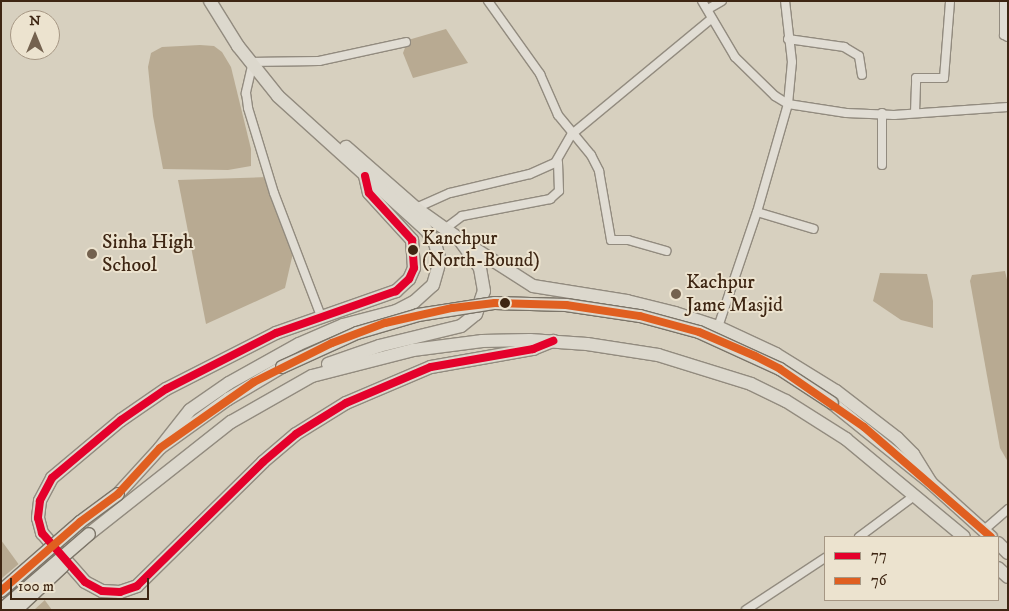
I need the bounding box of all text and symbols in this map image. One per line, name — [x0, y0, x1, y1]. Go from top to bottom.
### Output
north arrow — [10, 10, 60, 60]
text: N — [29, 12, 41, 30]
place label: Kanchpur (North-Bound) — [422, 228, 540, 272]
place label: Sinha High School — [102, 230, 194, 277]
marker: Kanchpur (North-Bound) — [408, 245, 418, 255]
marker: Sinha High School — [86, 248, 98, 260]
place label: Kachpur Jame Masjid — [686, 270, 783, 317]
marker: Kachpur Jame Masjid — [670, 288, 682, 300]
unlabelled marker — [500, 298, 510, 308]
legend — [824, 536, 999, 601]
text: 77 — [871, 546, 887, 565]
scale bar — [12, 568, 151, 600]
text: 76 — [871, 571, 887, 590]
text: 100 m — [18, 577, 54, 596]

